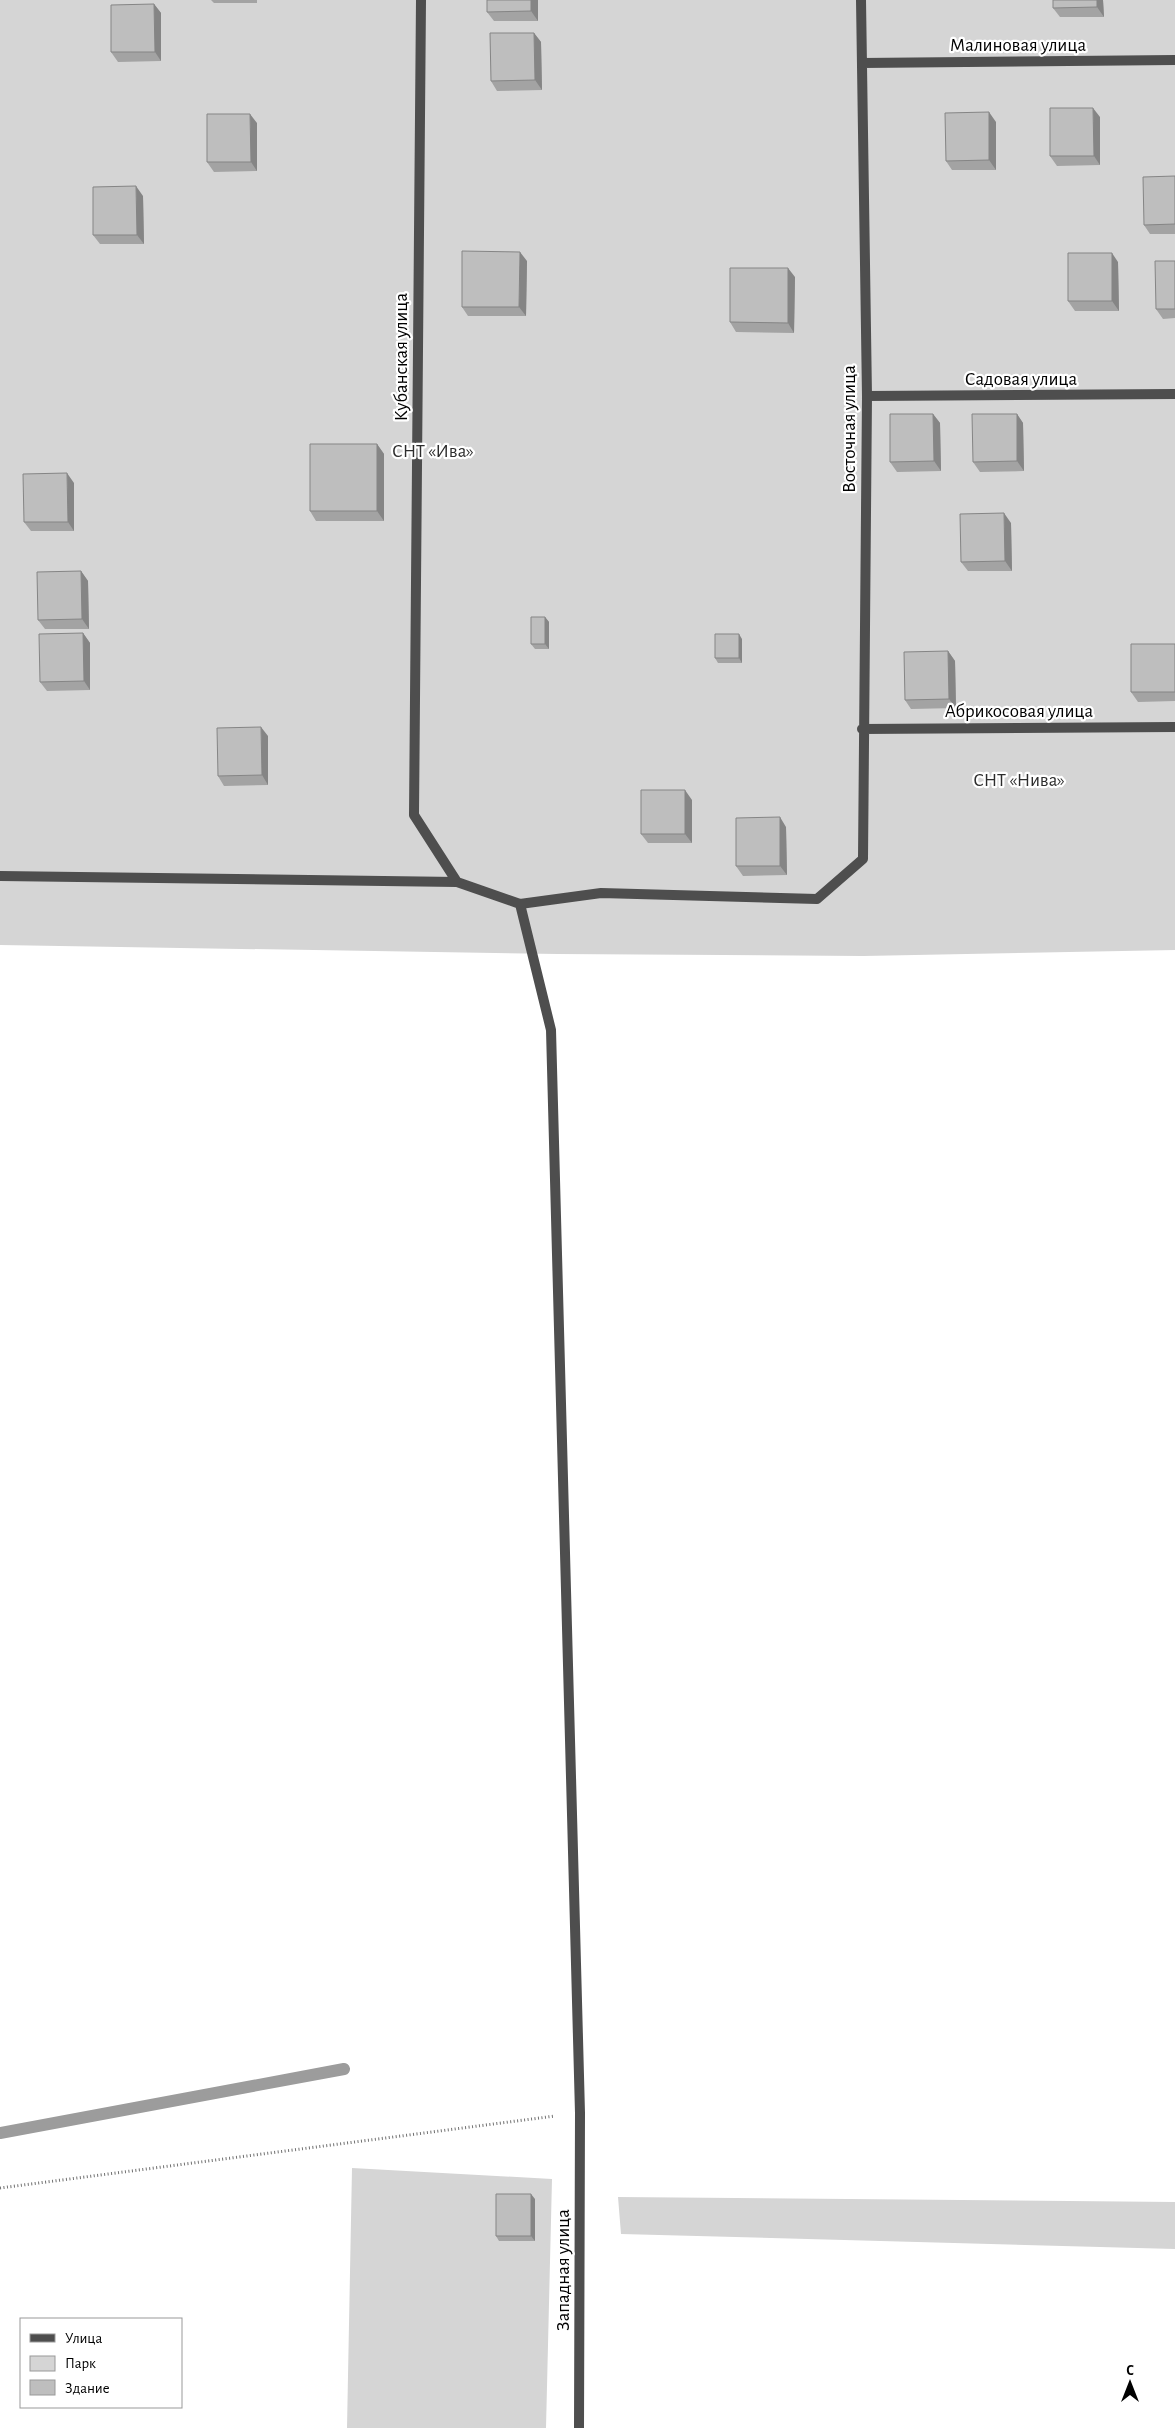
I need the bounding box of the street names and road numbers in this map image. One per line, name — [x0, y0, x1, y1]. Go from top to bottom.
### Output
street label: Малиновая улица — [950, 36, 1086, 55]
street label: Кубанская улица — [392, 293, 411, 421]
street label: Восточная улица — [840, 365, 859, 493]
street label: Садовая улица — [965, 370, 1078, 389]
street label: Абрикосовая улица — [945, 702, 1094, 721]
street label: Западная улица — [554, 2209, 573, 2331]

